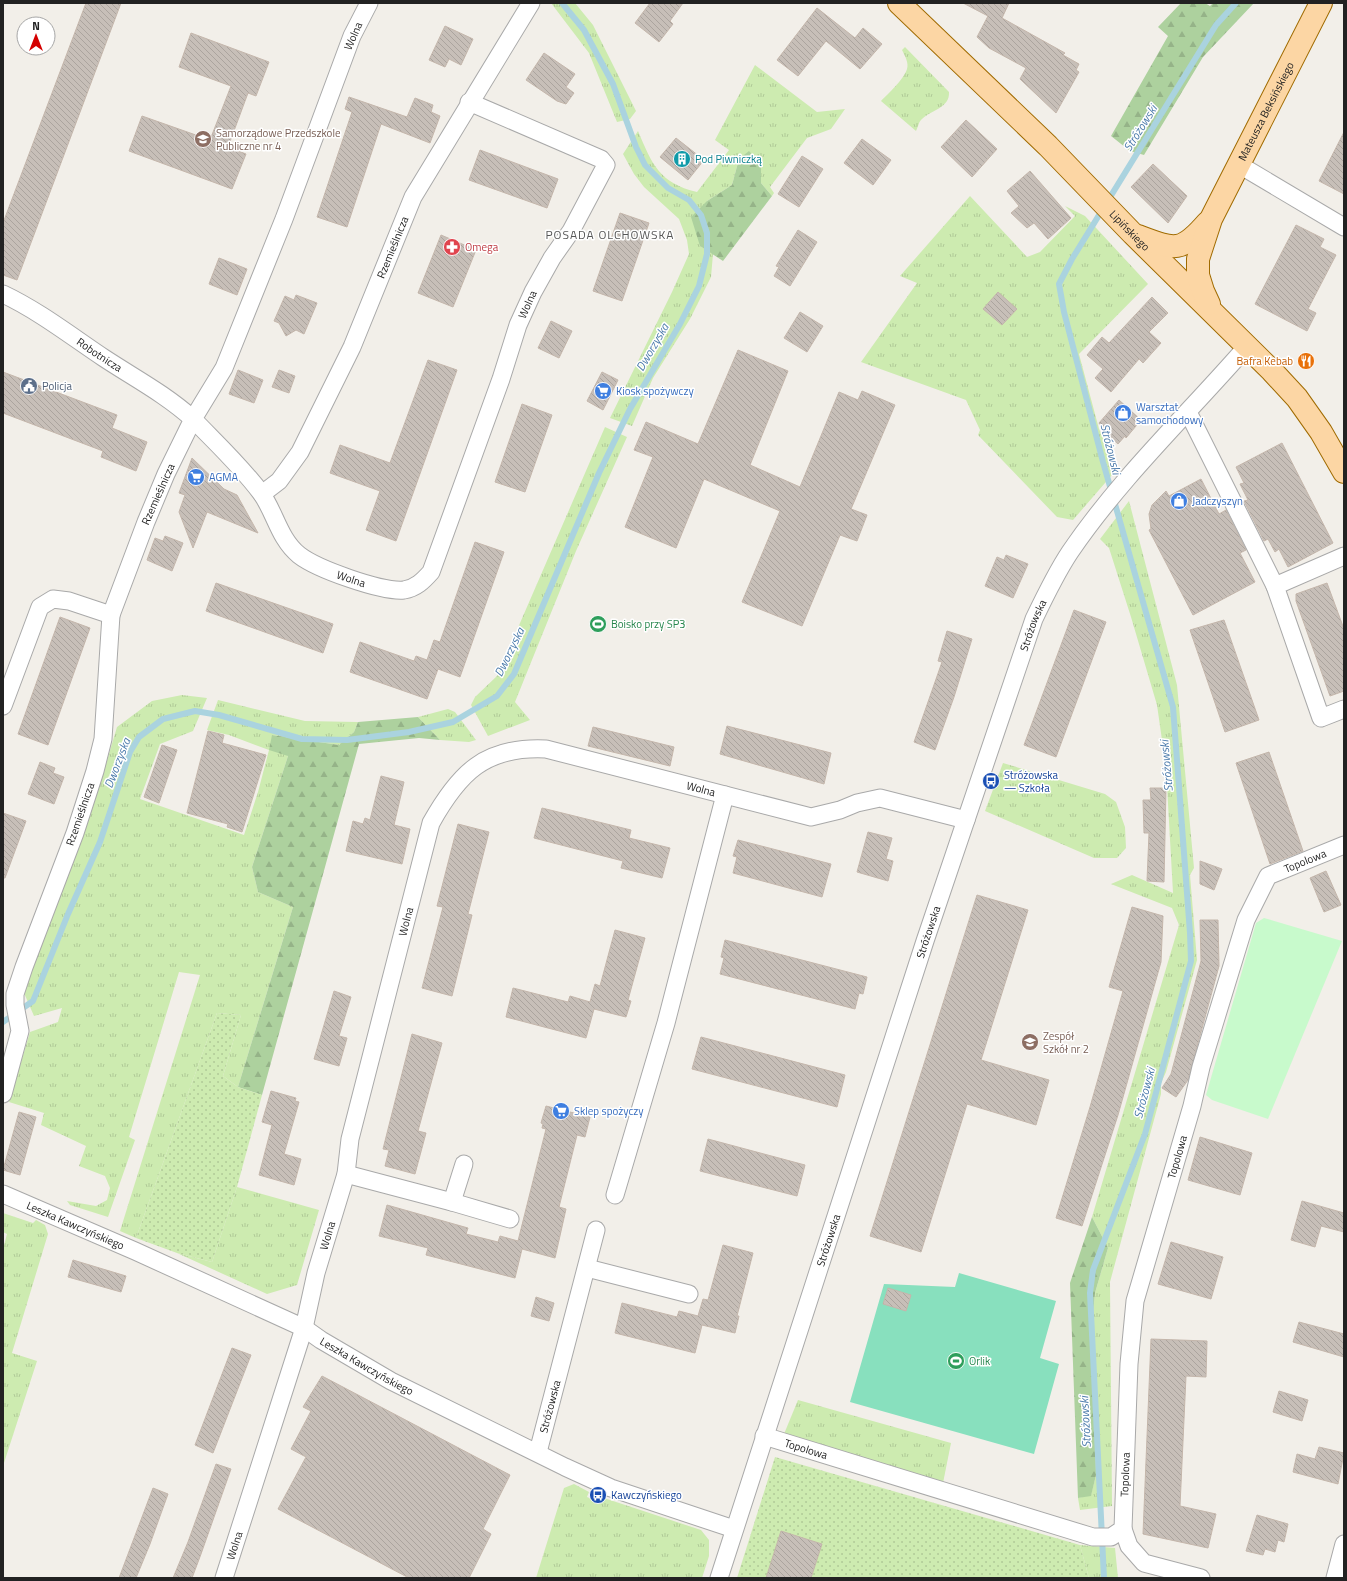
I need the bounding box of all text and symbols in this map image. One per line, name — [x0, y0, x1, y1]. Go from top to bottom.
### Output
north arrow — [16, 16, 56, 56]
text: N — [32, 18, 40, 34]
street label: Wolna — [340, 19, 366, 53]
street label: Mateusza Beksińskiego — [1234, 59, 1298, 164]
water label: Stróżowski — [1118, 100, 1163, 155]
place label: Samorządowe Przedszkole Publiczne nr 4 — [216, 125, 341, 154]
school or university icon: Samorządowe Przedszkole Publiczne nr 4 — [193, 129, 213, 149]
building icon: Pod Piwniczką — [672, 149, 692, 169]
place label: Pod Piwniczką — [695, 151, 762, 167]
street label: Lipińskiego — [1106, 206, 1154, 255]
street label: Rzemieślnicza — [373, 213, 413, 281]
district label: POSADA OLCHOWSKA — [545, 225, 675, 244]
pharmacy icon: Omega — [442, 237, 462, 257]
place label: Omega — [465, 239, 499, 255]
street label: Wolna — [514, 287, 541, 321]
water label: Dworzyska — [631, 319, 674, 374]
street label: Robotnicza — [74, 334, 126, 376]
restaurant icon: Bafra Kebab — [1296, 351, 1316, 371]
place label: Bafra Kebab — [1237, 353, 1293, 369]
public building icon: Policja — [19, 376, 39, 396]
place label: Policja — [42, 378, 72, 394]
supermarket icon: Kiosk spożywczy — [593, 381, 613, 401]
place label: Kiosk spożywczy — [616, 383, 694, 399]
place label: Warsztat samochodowy — [1136, 399, 1204, 428]
shop icon: Warsztat samochodowy — [1113, 403, 1133, 423]
water label: Stróżowski — [1096, 422, 1127, 478]
street label: Rzemieślnicza — [137, 460, 179, 527]
supermarket icon: AGMA — [186, 467, 206, 487]
place label: AGMA — [209, 469, 238, 485]
shop icon: Jadczyszyn — [1169, 491, 1189, 511]
place label: Jadczyszyn — [1192, 493, 1243, 509]
street label: Wolna — [334, 567, 368, 591]
street label: Stróżowska — [1016, 596, 1050, 653]
sports icon: Boisko przy SP3 — [588, 614, 608, 634]
place label: Boisko przy SP3 — [611, 616, 685, 632]
water label: Dworzyska — [489, 623, 529, 680]
water label: Dworzyska — [99, 734, 136, 791]
water label: Stróżowski — [1154, 738, 1178, 793]
place label: Stróżowska — Szkoła — [1004, 767, 1059, 796]
bus stop icon: Stróżowska — Szkoła — [981, 771, 1001, 791]
street label: Wolna — [685, 777, 718, 800]
street label: Rzemieślnicza — [62, 780, 98, 848]
street label: Topolowa — [1281, 845, 1329, 877]
street label: Stróżowska — [912, 903, 944, 960]
street label: Wolna — [394, 905, 417, 938]
place label: Zespół Szkół nr 2 — [1043, 1028, 1089, 1057]
school or university icon: Zespół Szkół nr 2 — [1020, 1032, 1040, 1052]
water label: Stróżowski — [1128, 1064, 1160, 1120]
supermarket icon: Sklep spożyczy — [551, 1101, 571, 1121]
place label: Sklep spożyczy — [574, 1103, 644, 1119]
street label: Topolowa — [1163, 1133, 1191, 1181]
street label: Leszka Kawczyńskiego — [24, 1197, 127, 1254]
street label: Stróżowska — [812, 1212, 844, 1268]
street label: Wolna — [315, 1219, 339, 1252]
street label: Leszka Kawczyńskiego — [317, 1333, 416, 1399]
sports icon: Orlik — [946, 1351, 966, 1371]
place label: Orlik — [969, 1353, 991, 1369]
street label: Stróżowska — [535, 1378, 565, 1435]
water label: Stróżowski — [1074, 1394, 1096, 1448]
street label: Topolowa — [782, 1435, 830, 1463]
street label: Topolowa — [1116, 1452, 1134, 1497]
bus stop icon: Kawczyńskiego — [588, 1485, 608, 1505]
place label: Kawczyńskiego — [611, 1487, 682, 1503]
street label: Wolna — [222, 1529, 247, 1562]

